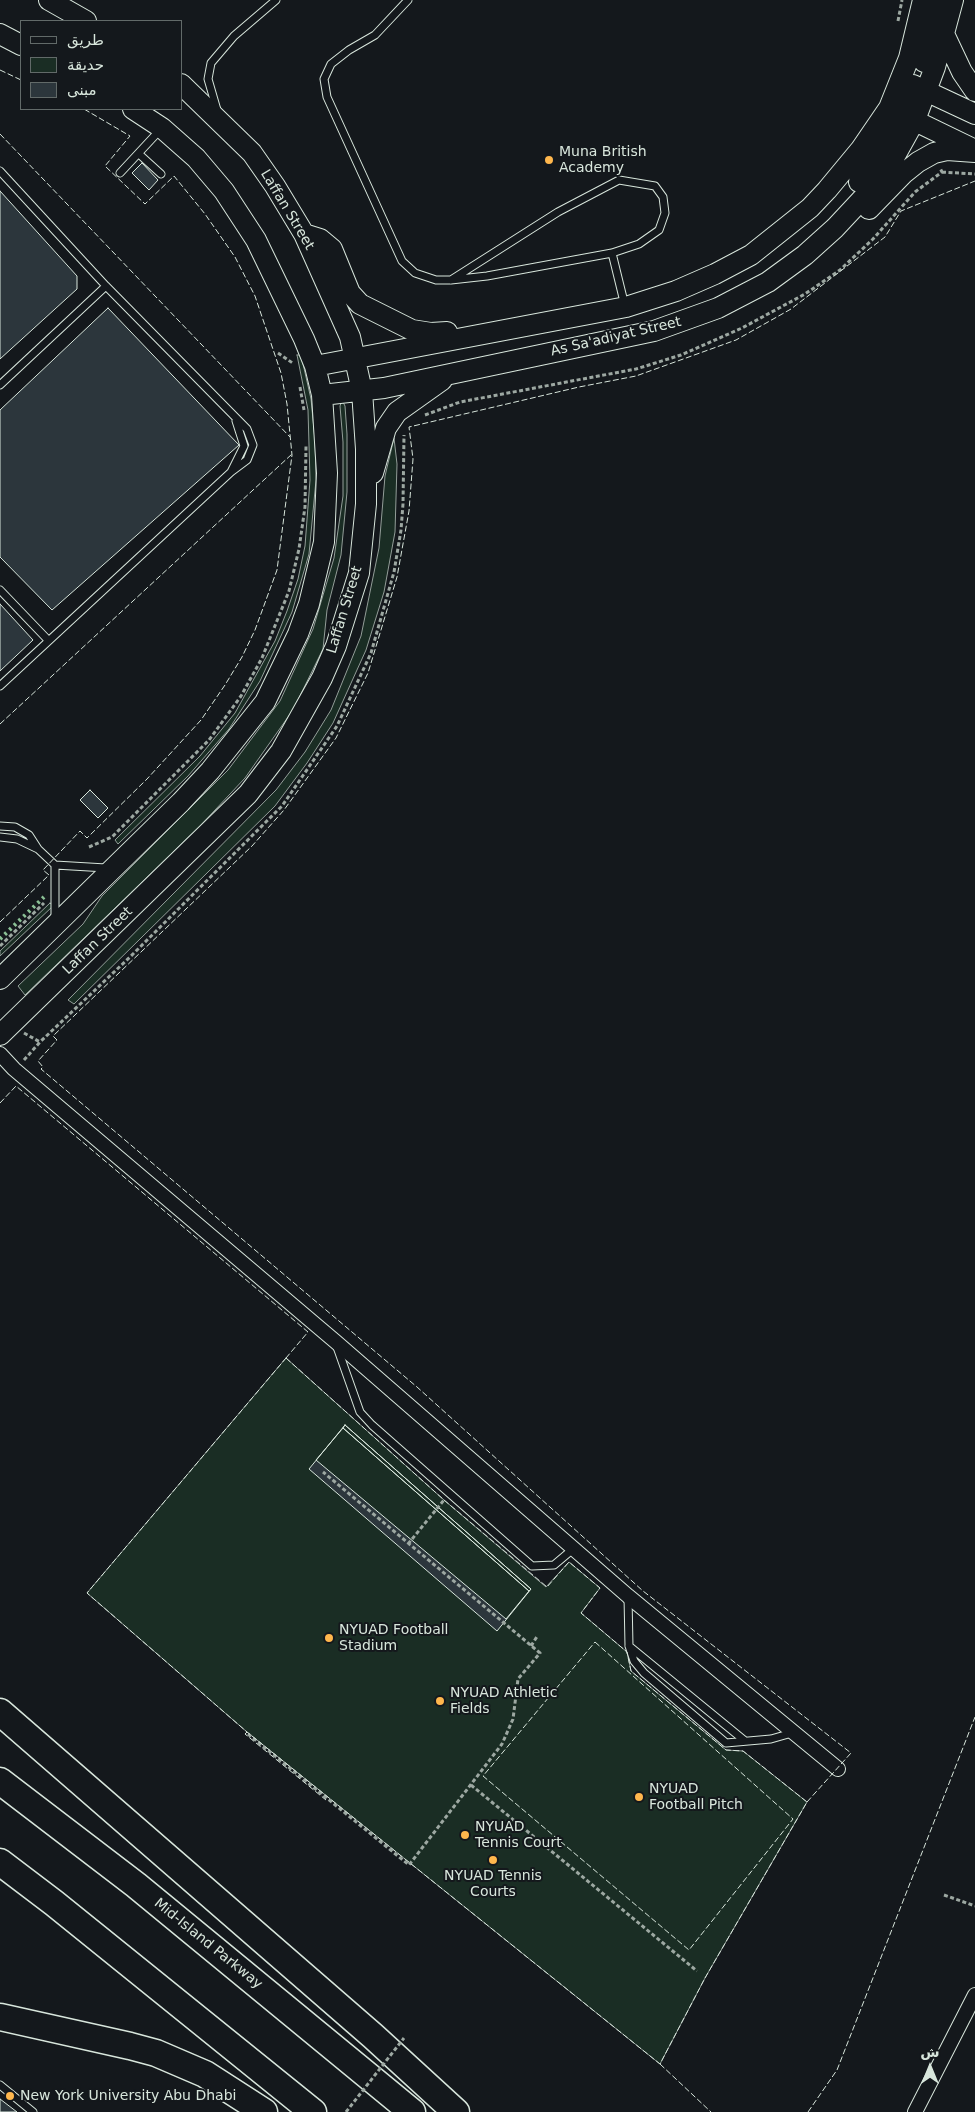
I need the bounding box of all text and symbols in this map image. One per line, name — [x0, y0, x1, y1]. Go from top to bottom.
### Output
legend — [20, 20, 182, 110]
text: طريق — [67, 31, 104, 49]
text: حديقة — [67, 56, 104, 74]
text: مبنى — [67, 81, 97, 99]
place label: Muna British Academy — [559, 144, 647, 176]
marker: Muna British Academy — [543, 154, 555, 166]
street label: Laffan Street — [257, 167, 317, 253]
street label: As Sa'adiyat Street — [549, 314, 683, 360]
street label: Laffan Street — [324, 564, 366, 656]
street label: Laffan Street — [60, 904, 136, 978]
place label: NYUAD Football Stadium — [339, 1622, 448, 1654]
marker: NYUAD Football Stadium — [323, 1632, 335, 1644]
place label: NYUAD Athletic Fields — [450, 1685, 557, 1718]
marker: NYUAD Athletic Fields — [434, 1695, 446, 1707]
place label: NYUAD Football Pitch — [649, 1781, 743, 1814]
marker: NYUAD Football Pitch — [633, 1791, 645, 1803]
place label: NYUAD Tennis Court — [475, 1819, 562, 1851]
marker: NYUAD Tennis Court — [459, 1829, 471, 1841]
marker: NYUAD Tennis Courts — [487, 1854, 499, 1866]
place label: NYUAD Tennis Courts — [444, 1868, 542, 1900]
street label: Mid-Island Parkway — [150, 1895, 266, 1993]
north arrow — [905, 2042, 955, 2092]
text: ش — [920, 2044, 940, 2060]
place label: New York University Abu Dhabi — [20, 2088, 236, 2104]
marker: New York University Abu Dhabi — [4, 2090, 16, 2102]

